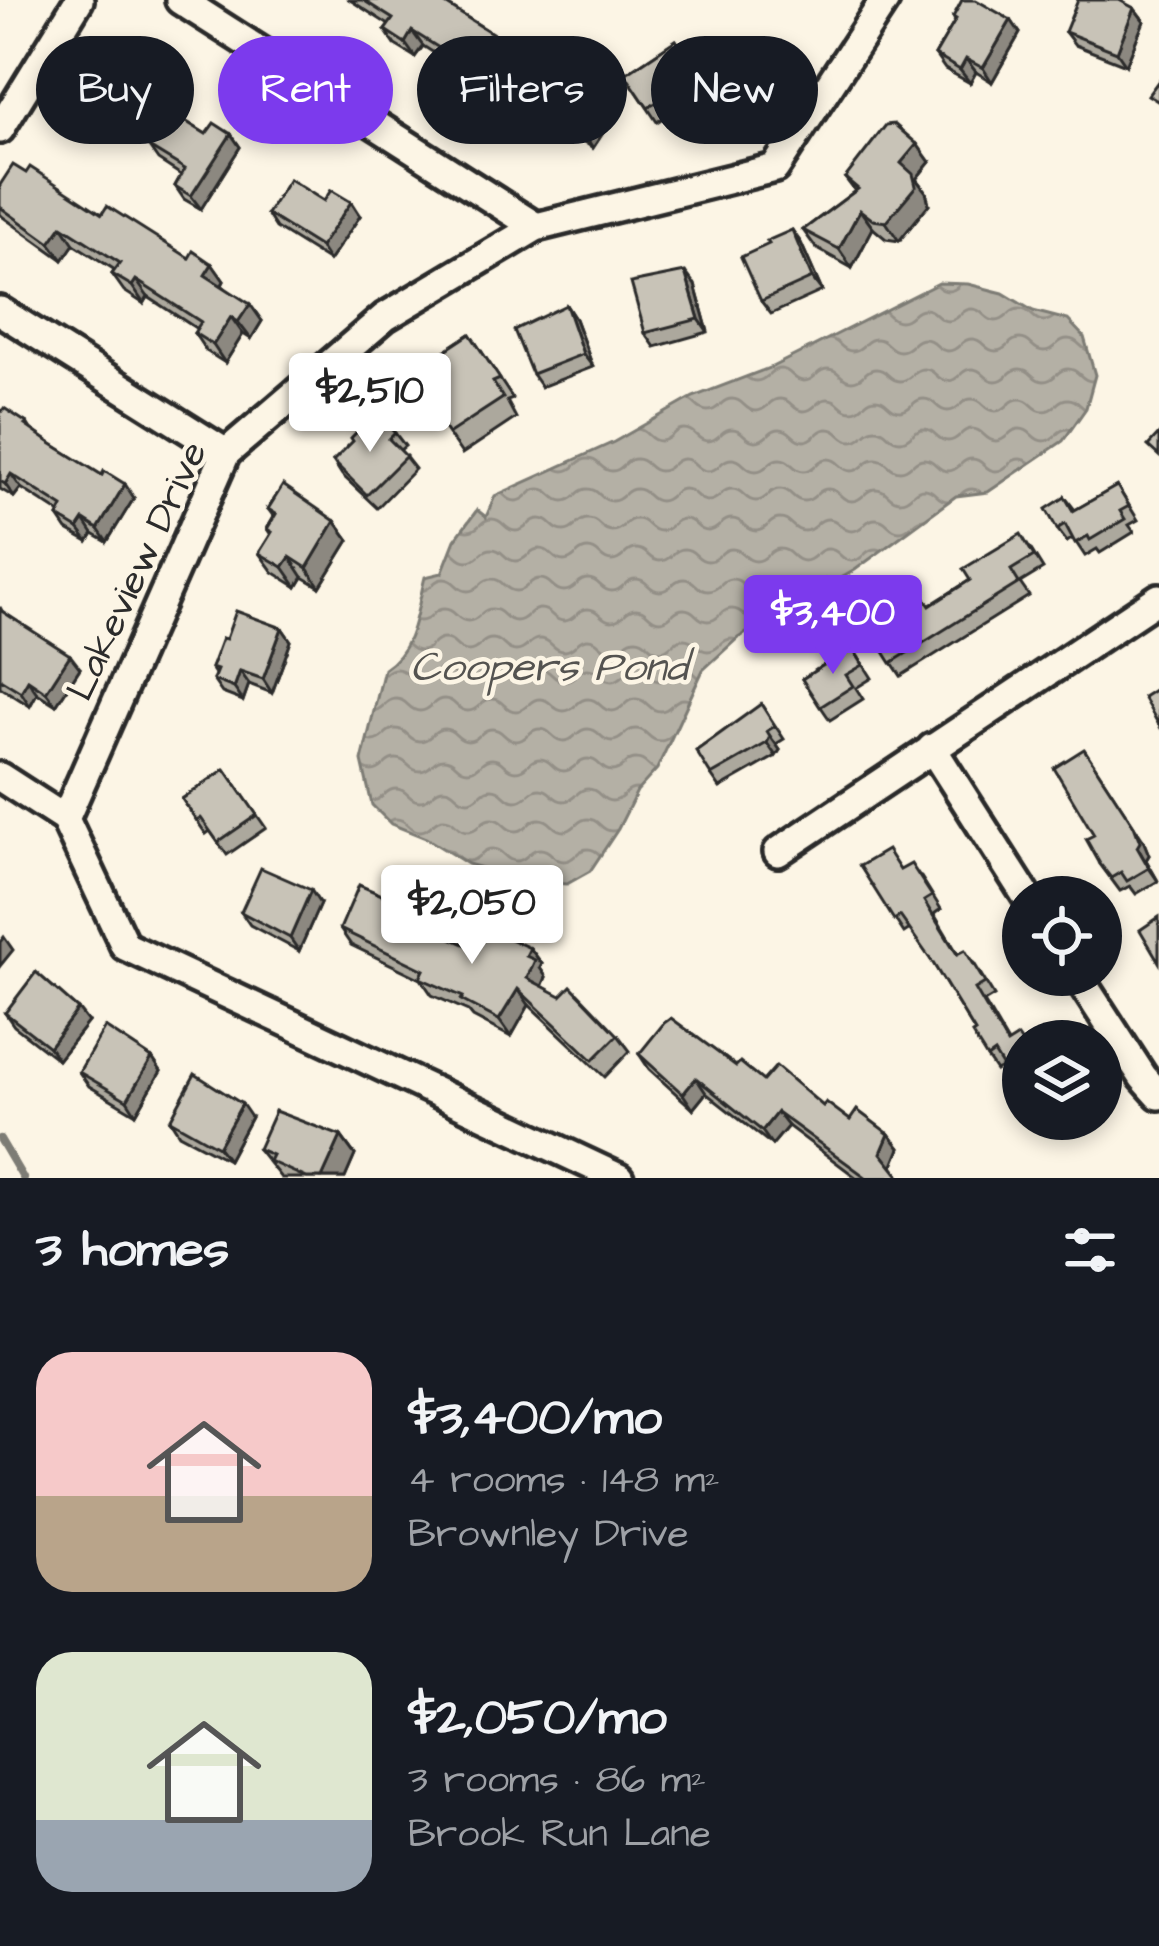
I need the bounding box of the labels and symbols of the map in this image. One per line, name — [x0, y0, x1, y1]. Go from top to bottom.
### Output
pin: $2,510 — [272, 353, 468, 455]
street label: Lakeview Drive — [54, 433, 221, 710]
pin: $3,400 — [735, 575, 931, 677]
water label: Coopers Pond — [410, 639, 695, 697]
pin: $2,050 — [374, 865, 570, 967]

